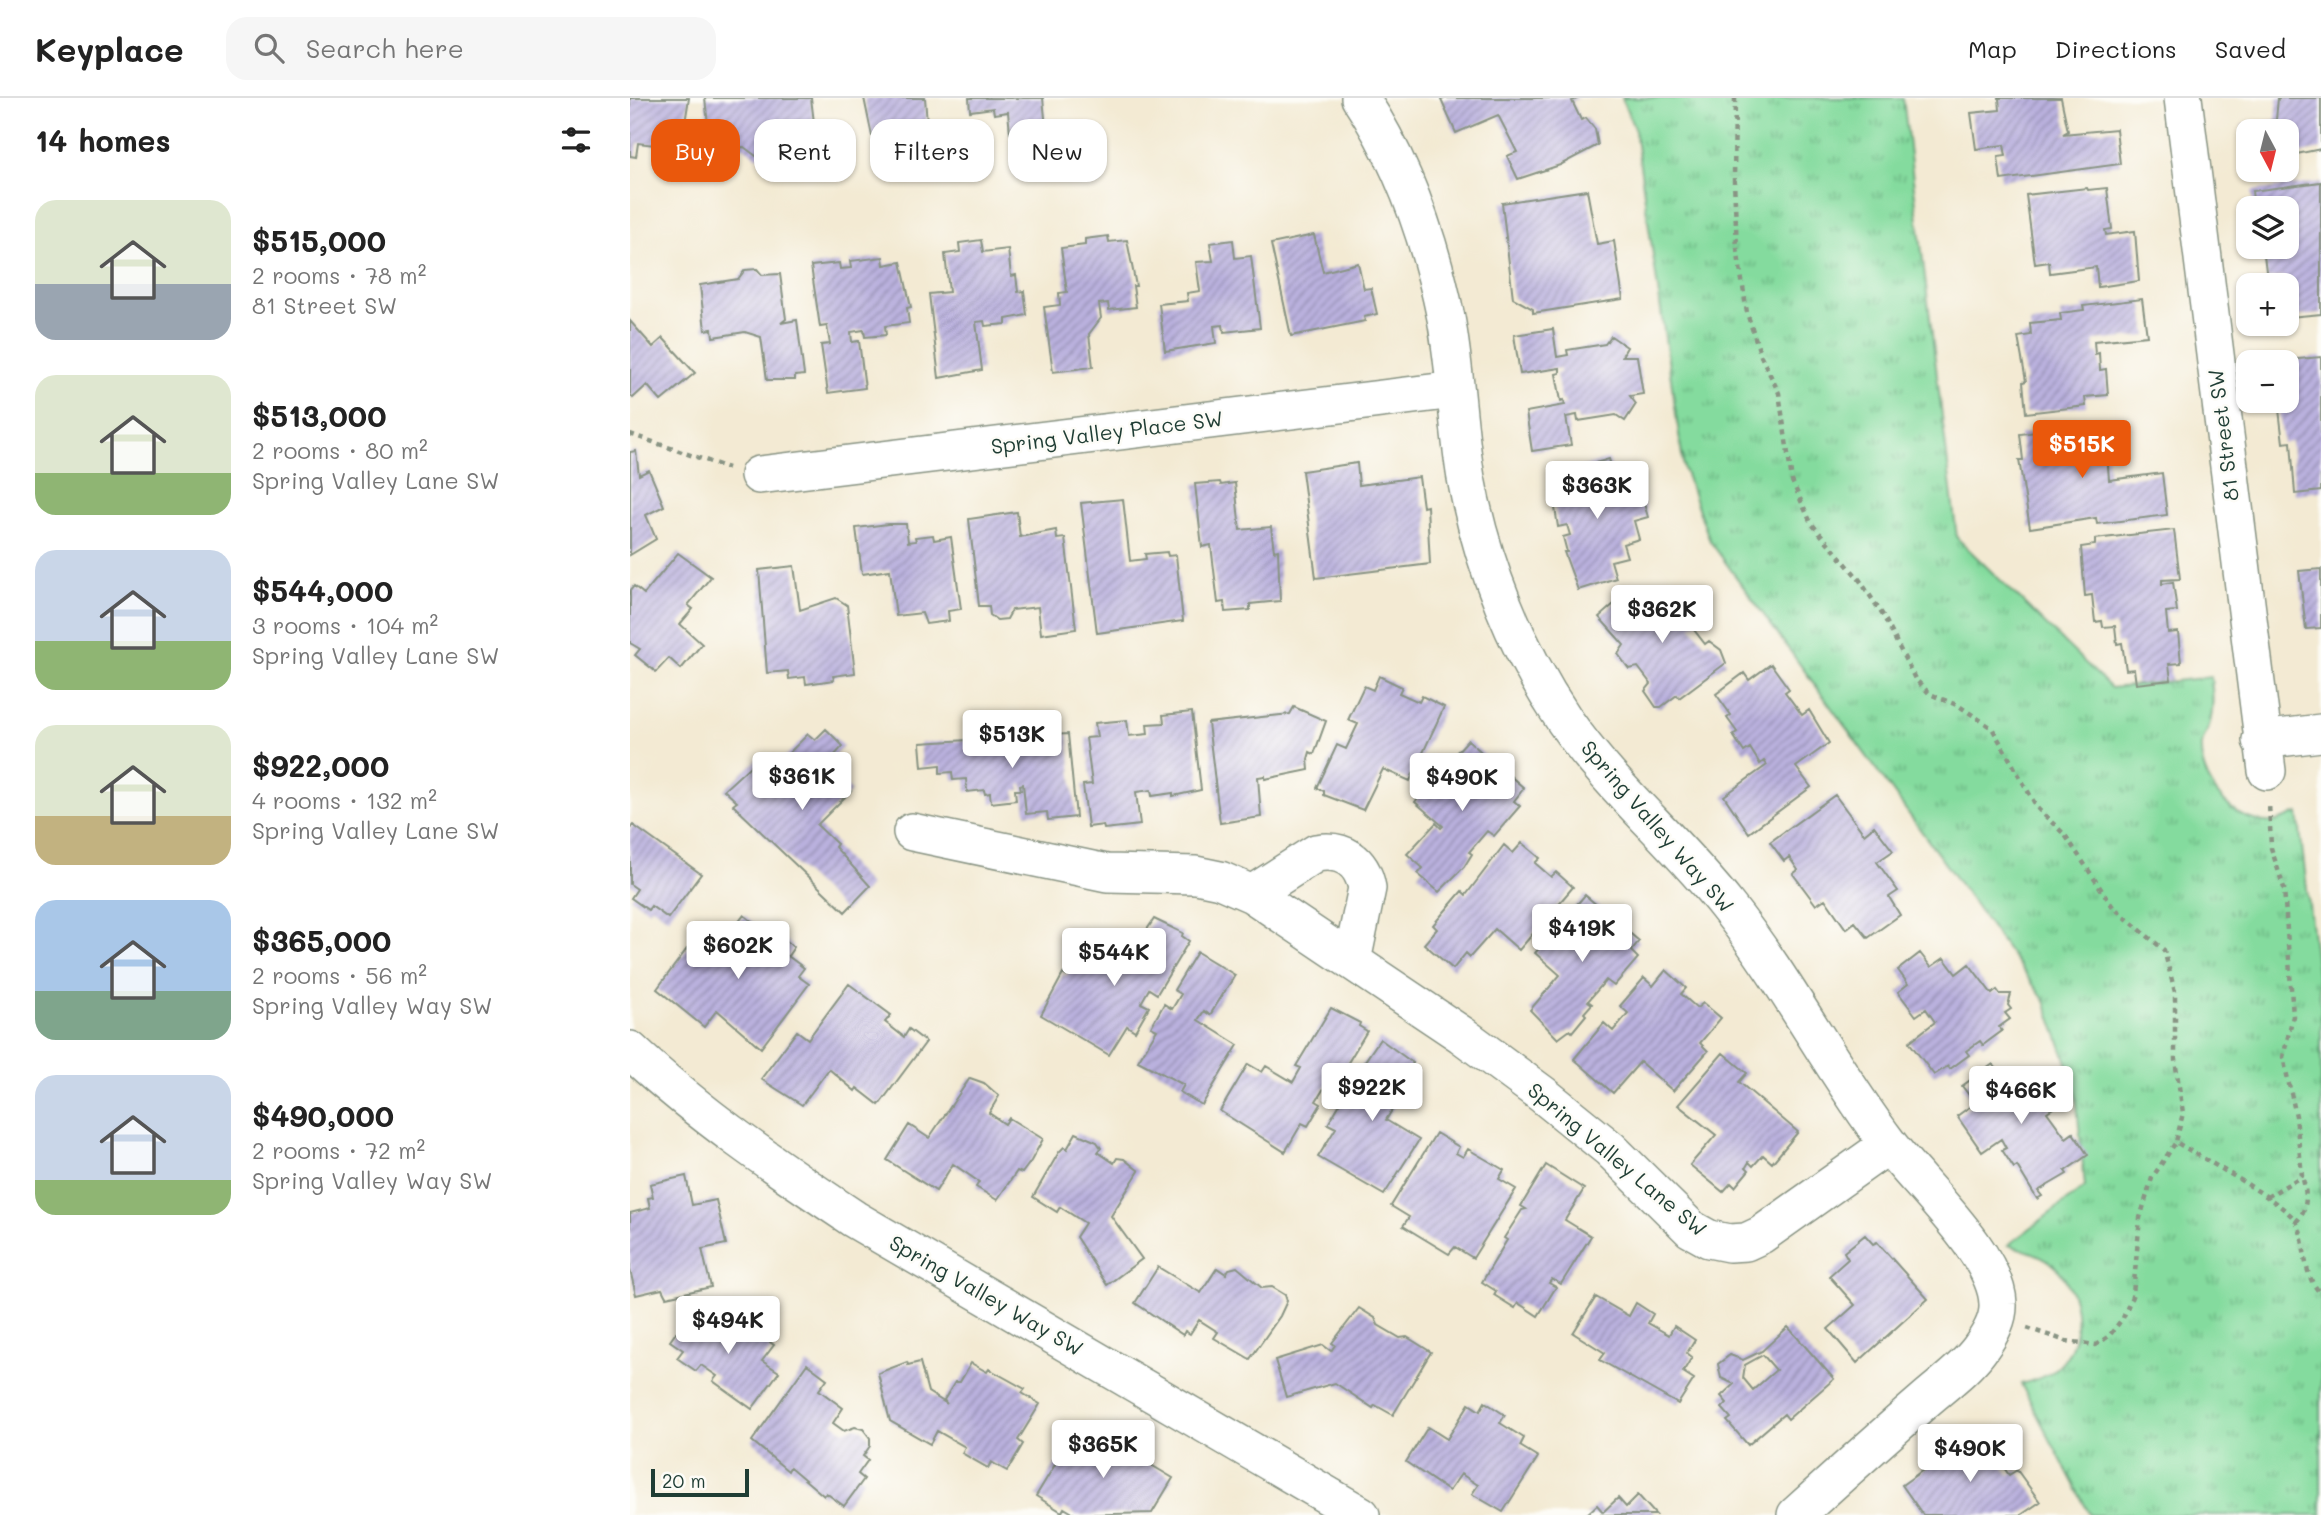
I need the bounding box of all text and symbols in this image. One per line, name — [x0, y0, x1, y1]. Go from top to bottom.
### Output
search box — [226, 17, 716, 80]
text: Keyplace — [35, 27, 184, 70]
icon: search — [250, 29, 288, 67]
text: Search here — [306, 31, 464, 65]
text: Map — [1968, 33, 2017, 64]
text: Directions — [2055, 33, 2177, 64]
text: Saved — [2215, 33, 2286, 64]
chip: Buy — [651, 119, 740, 182]
chip: Rent — [754, 119, 856, 182]
chip: Filters — [870, 119, 994, 182]
chip: New — [1008, 119, 1107, 182]
north arrow — [2236, 119, 2300, 182]
map controls — [2236, 119, 2299, 413]
text: 14 homes — [35, 120, 171, 160]
icon: filters — [557, 121, 595, 159]
button: layers — [2236, 196, 2299, 259]
text: $515,000 — [252, 220, 386, 260]
icon: home — [91, 228, 175, 312]
text: 2 rooms · 78 m² — [252, 260, 426, 290]
button: + — [2236, 273, 2299, 336]
text: 81 Street SW — [252, 290, 397, 320]
button: − — [2236, 350, 2299, 413]
street label: 81 Street SW — [2201, 368, 2244, 503]
text: $513,000 — [252, 395, 386, 435]
icon: home — [91, 403, 175, 487]
street label: Spring Valley Place SW — [989, 404, 1224, 459]
pin: $515K — [2033, 420, 2131, 480]
text: $515K — [2049, 428, 2115, 458]
text: 2 rooms · 80 m² — [252, 435, 428, 465]
pin: $363K — [1548, 462, 1646, 521]
text: Spring Valley Lane SW — [252, 465, 499, 495]
text: $363K — [1562, 469, 1632, 499]
text: $544,000 — [252, 570, 393, 610]
icon: home — [91, 578, 175, 662]
pin: $362K — [1613, 586, 1711, 645]
text: $362K — [1627, 593, 1697, 623]
text: 3 rooms · 104 m² — [252, 610, 438, 640]
text: Spring Valley Lane SW — [252, 640, 499, 670]
pin: $513K — [963, 710, 1061, 770]
text: $513K — [979, 718, 1045, 748]
street label: Spring Valley Way SW — [1576, 734, 1740, 918]
text: $922,000 — [252, 745, 389, 785]
pin: $361K — [753, 752, 851, 812]
icon: home — [91, 753, 175, 837]
pin: $490K — [1413, 754, 1511, 813]
text: $361K — [768, 760, 836, 790]
text: $490K — [1426, 761, 1498, 791]
text: 4 rooms · 132 m² — [252, 785, 437, 815]
text: Spring Valley Lane SW — [252, 815, 499, 845]
pin: $419K — [1533, 904, 1631, 964]
text: $419K — [1548, 912, 1616, 942]
text: $365,000 — [252, 920, 391, 960]
pin: $602K — [689, 922, 787, 981]
icon: home — [91, 928, 175, 1012]
pin: $544K — [1065, 928, 1163, 988]
text: $602K — [703, 929, 773, 959]
text: $544K — [1078, 936, 1150, 966]
text: 2 rooms · 56 m² — [252, 960, 427, 990]
text: Spring Valley Way SW — [252, 990, 492, 1020]
pin: $922K — [1323, 1063, 1421, 1123]
pin: $466K — [1972, 1066, 2070, 1126]
text: $922K — [1338, 1071, 1406, 1101]
text: $466K — [1985, 1074, 2057, 1104]
street label: Spring Valley Lane SW — [1523, 1076, 1713, 1242]
text: $490,000 — [252, 1095, 394, 1135]
icon: home — [91, 1103, 175, 1187]
text: 2 rooms · 72 m² — [252, 1135, 425, 1165]
text: Spring Valley Way SW — [252, 1165, 492, 1195]
street label: Spring Valley Way SW — [885, 1228, 1089, 1361]
pin: $494K — [679, 1296, 777, 1356]
text: $494K — [692, 1304, 764, 1334]
pin: $365K — [1054, 1420, 1152, 1480]
pin: $490K — [1921, 1424, 2019, 1484]
text: $365K — [1068, 1428, 1138, 1458]
text: $490K — [1934, 1432, 2006, 1462]
scale bar — [651, 1466, 749, 1498]
text: 20 m — [662, 1468, 706, 1493]

